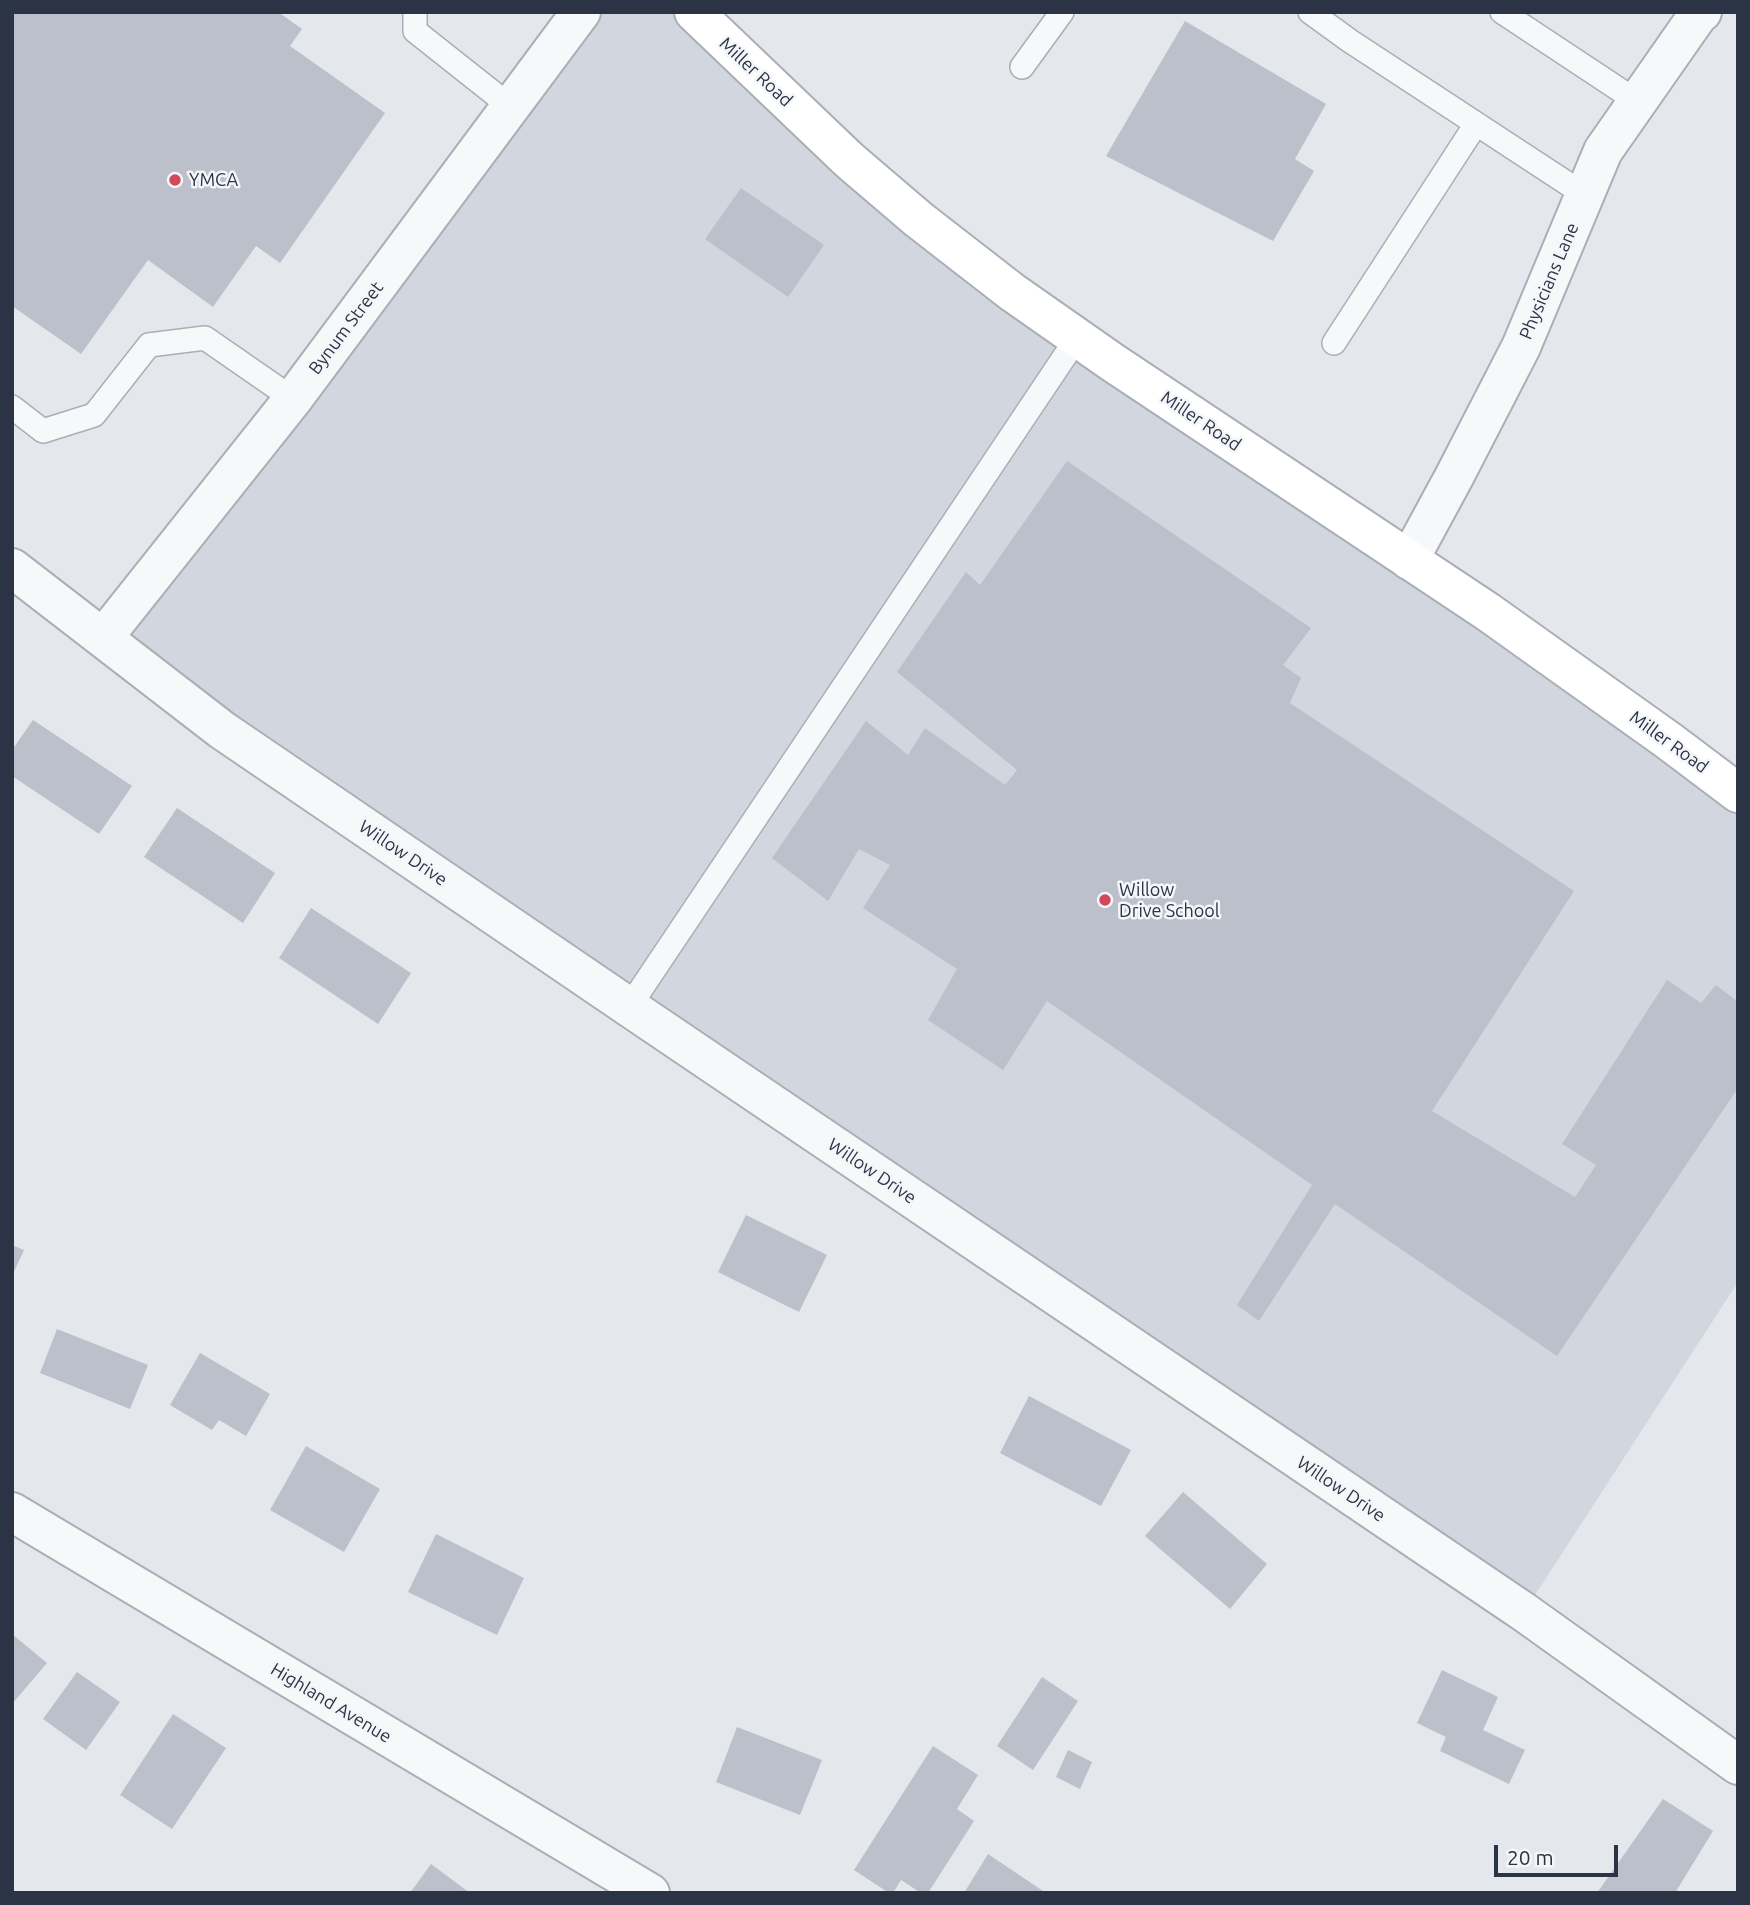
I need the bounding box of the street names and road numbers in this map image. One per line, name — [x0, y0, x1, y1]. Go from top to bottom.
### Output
street label: Miller Road — [715, 33, 797, 111]
street label: Physicians Lane — [1515, 219, 1583, 343]
street label: Bynum Street — [304, 277, 388, 379]
street label: Miller Road — [1157, 386, 1245, 456]
street label: Miller Road — [1626, 706, 1712, 778]
street label: Willow Drive — [355, 816, 451, 890]
street label: Willow Drive — [824, 1134, 920, 1208]
street label: Willow Drive — [1293, 1452, 1389, 1526]
street label: Highland Avenue — [267, 1658, 395, 1748]

